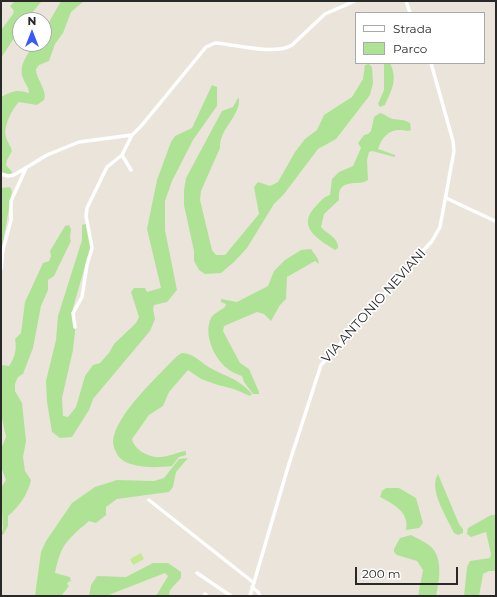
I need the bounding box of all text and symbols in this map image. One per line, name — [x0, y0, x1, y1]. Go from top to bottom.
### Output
north arrow — [12, 12, 52, 52]
legend — [355, 12, 485, 64]
text: N — [28, 14, 36, 28]
text: Strada — [393, 21, 432, 36]
text: Parco — [393, 41, 427, 56]
street label: VIA ANTONIO NEVIANI — [319, 246, 429, 366]
scale bar — [357, 559, 460, 585]
text: 200 m — [362, 566, 401, 581]

